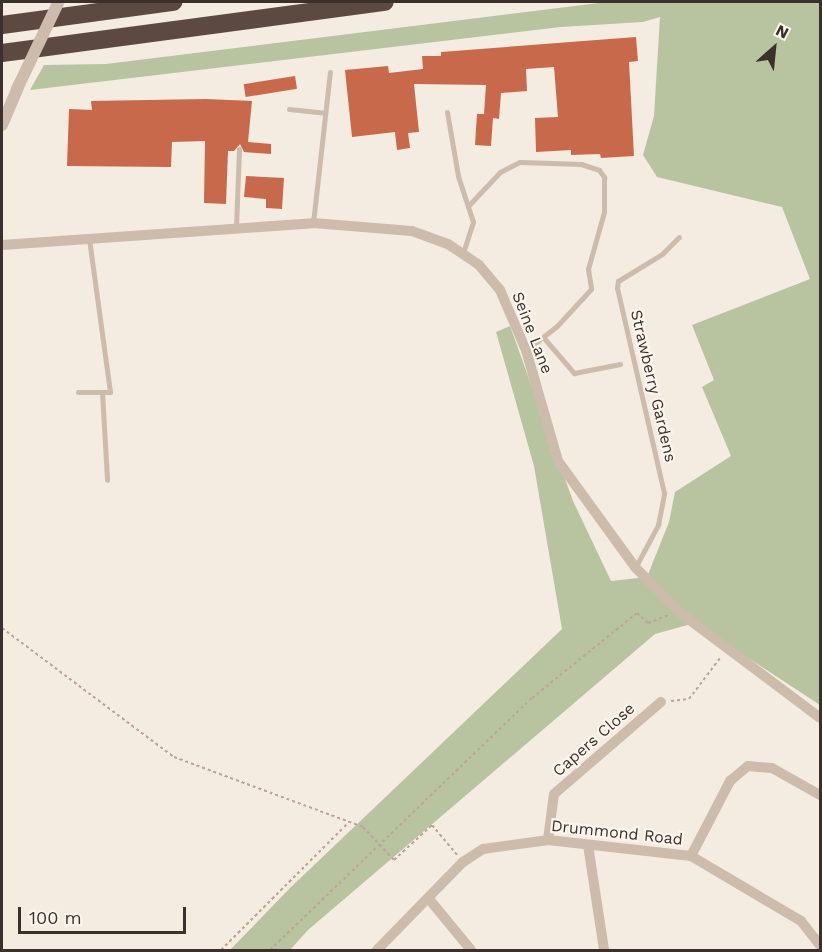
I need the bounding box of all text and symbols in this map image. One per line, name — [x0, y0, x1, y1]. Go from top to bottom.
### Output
north arrow — [744, 18, 804, 78]
text: N — [773, 20, 792, 43]
street label: Seine Lane — [508, 289, 556, 377]
street label: Strawberry Gardens — [626, 308, 680, 464]
street label: Capers Close — [549, 699, 639, 781]
street label: Drummond Road — [550, 817, 684, 849]
scale bar — [21, 895, 189, 933]
text: 100 m — [29, 907, 82, 928]

